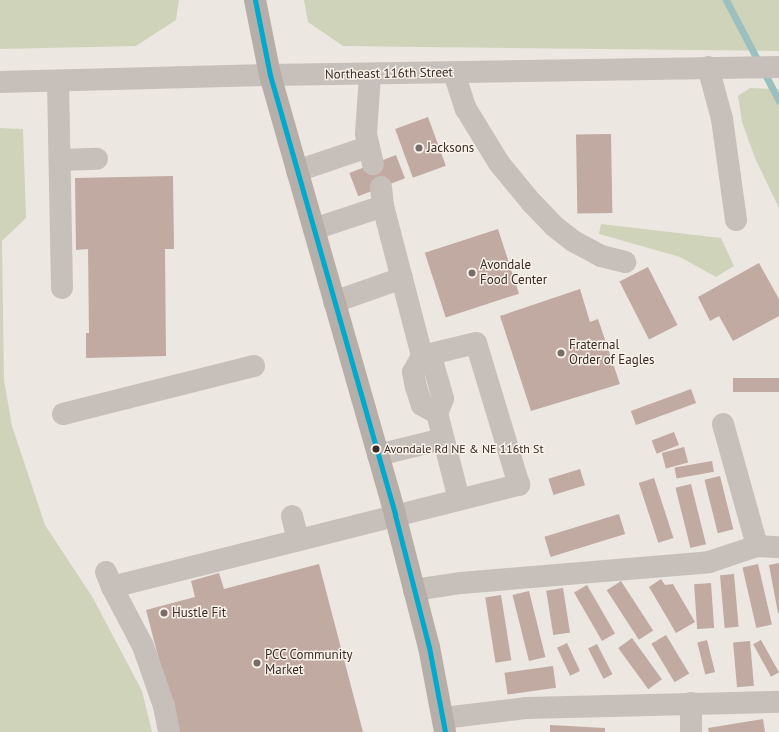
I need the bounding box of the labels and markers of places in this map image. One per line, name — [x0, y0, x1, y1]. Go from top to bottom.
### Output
place label: Jacksons — [427, 140, 474, 156]
marker: Jacksons — [414, 143, 424, 153]
place label: Avondale Food Center — [480, 258, 547, 289]
marker: Avondale Food Center — [467, 268, 477, 278]
place label: Fraternal Order of Eagles — [569, 338, 655, 369]
marker: Fraternal Order of Eagles — [556, 348, 566, 358]
place label: Avondale Rd NE & NE 116th St — [384, 442, 544, 456]
marker: Avondale Rd NE & NE 116th St — [371, 444, 381, 454]
place label: Hustle Fit — [172, 605, 226, 621]
marker: Hustle Fit — [159, 608, 169, 618]
place label: PCC Community Market — [265, 648, 353, 679]
marker: PCC Community Market — [252, 658, 262, 668]

